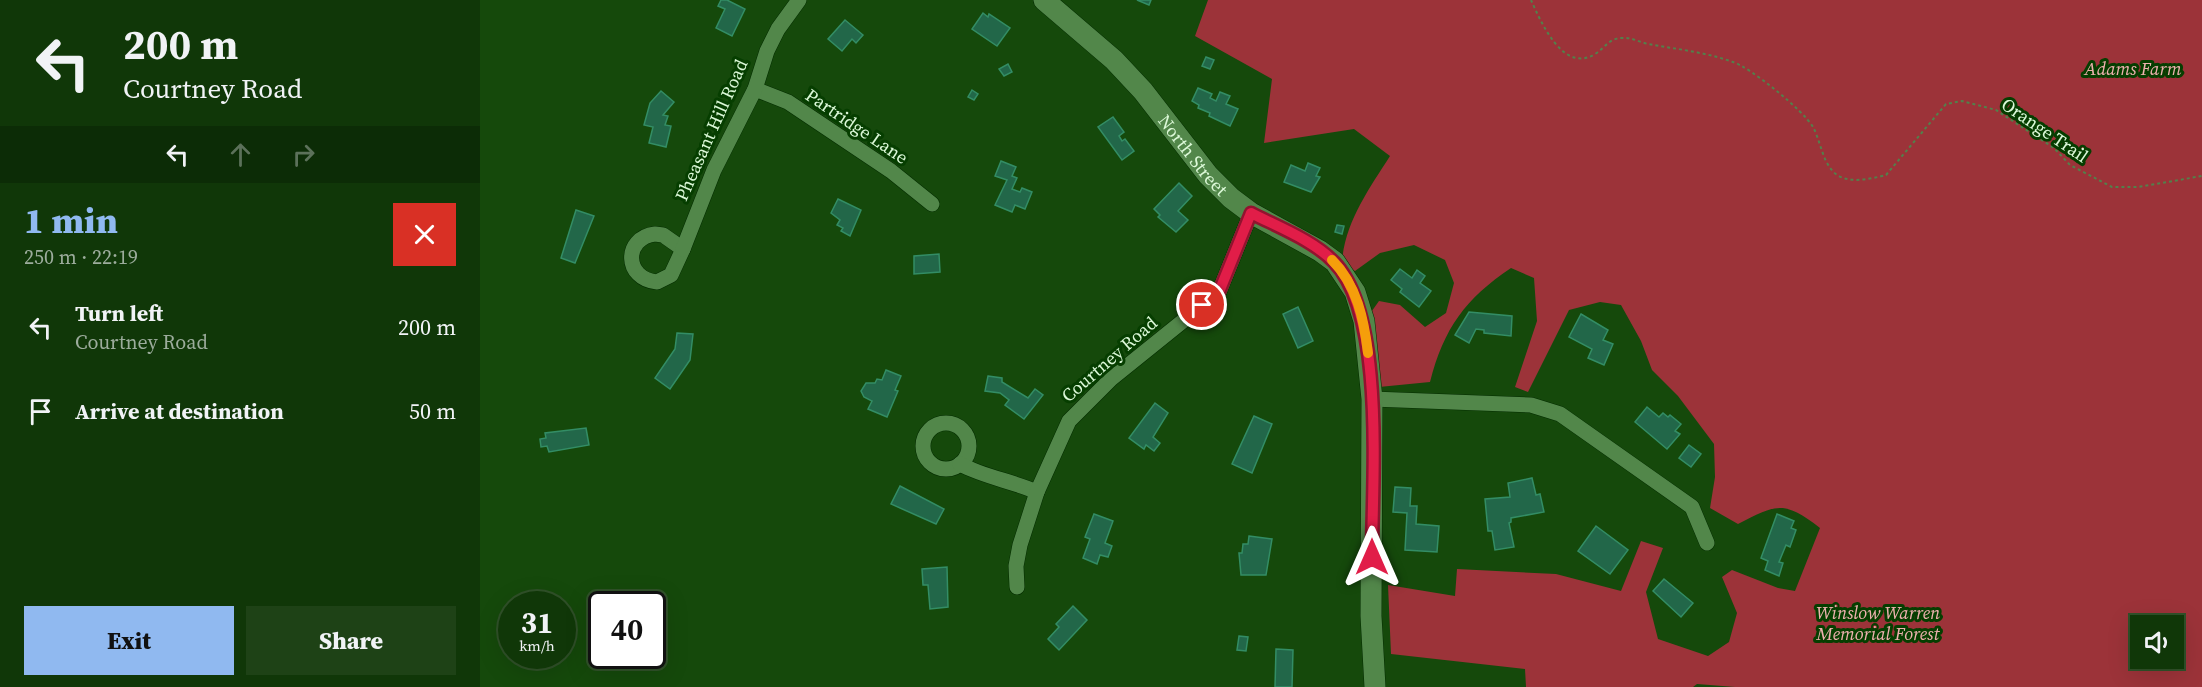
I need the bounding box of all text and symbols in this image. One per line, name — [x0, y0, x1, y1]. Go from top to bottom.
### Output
text: 200 m — [123, 15, 238, 73]
icon: left — [24, 24, 102, 102]
street label: Pheasant Hill Road — [669, 55, 753, 205]
park label: Adams Farm — [2084, 56, 2182, 81]
text: Courtney Road — [123, 70, 302, 107]
street label: Partridge Lane — [801, 82, 913, 170]
street label: Orange Trail — [1997, 92, 2093, 168]
street label: North Street — [1153, 109, 1234, 201]
icon: left — [161, 138, 194, 171]
icon: ahead — [224, 138, 257, 171]
icon: right — [287, 138, 320, 171]
text: 1 min — [24, 196, 118, 245]
button: close — [393, 203, 456, 266]
text: 250 m · 22:19 — [24, 243, 138, 271]
pin — [1176, 279, 1227, 330]
icon: arrive — [1185, 288, 1218, 321]
text: Turn left — [75, 298, 163, 328]
street label: Courtney Road — [1056, 310, 1162, 408]
icon: left — [24, 311, 57, 344]
text: 200 m — [398, 312, 456, 342]
text: Courtney Road — [75, 328, 208, 356]
icon: arrive — [24, 395, 57, 428]
text: Arrive at destination — [75, 396, 284, 426]
text: 50 m — [409, 396, 456, 426]
position arrow — [1340, 525, 1404, 589]
speed limit sign: 40 — [588, 591, 666, 669]
park label: Winslow Warren Memorial Forest — [1816, 600, 1941, 646]
text: 31 — [521, 602, 553, 643]
button: Exit — [24, 606, 234, 675]
button: Share — [246, 606, 456, 675]
map controls — [2130, 615, 2184, 669]
button: sound — [2130, 615, 2184, 669]
text: km/h — [519, 635, 555, 656]

